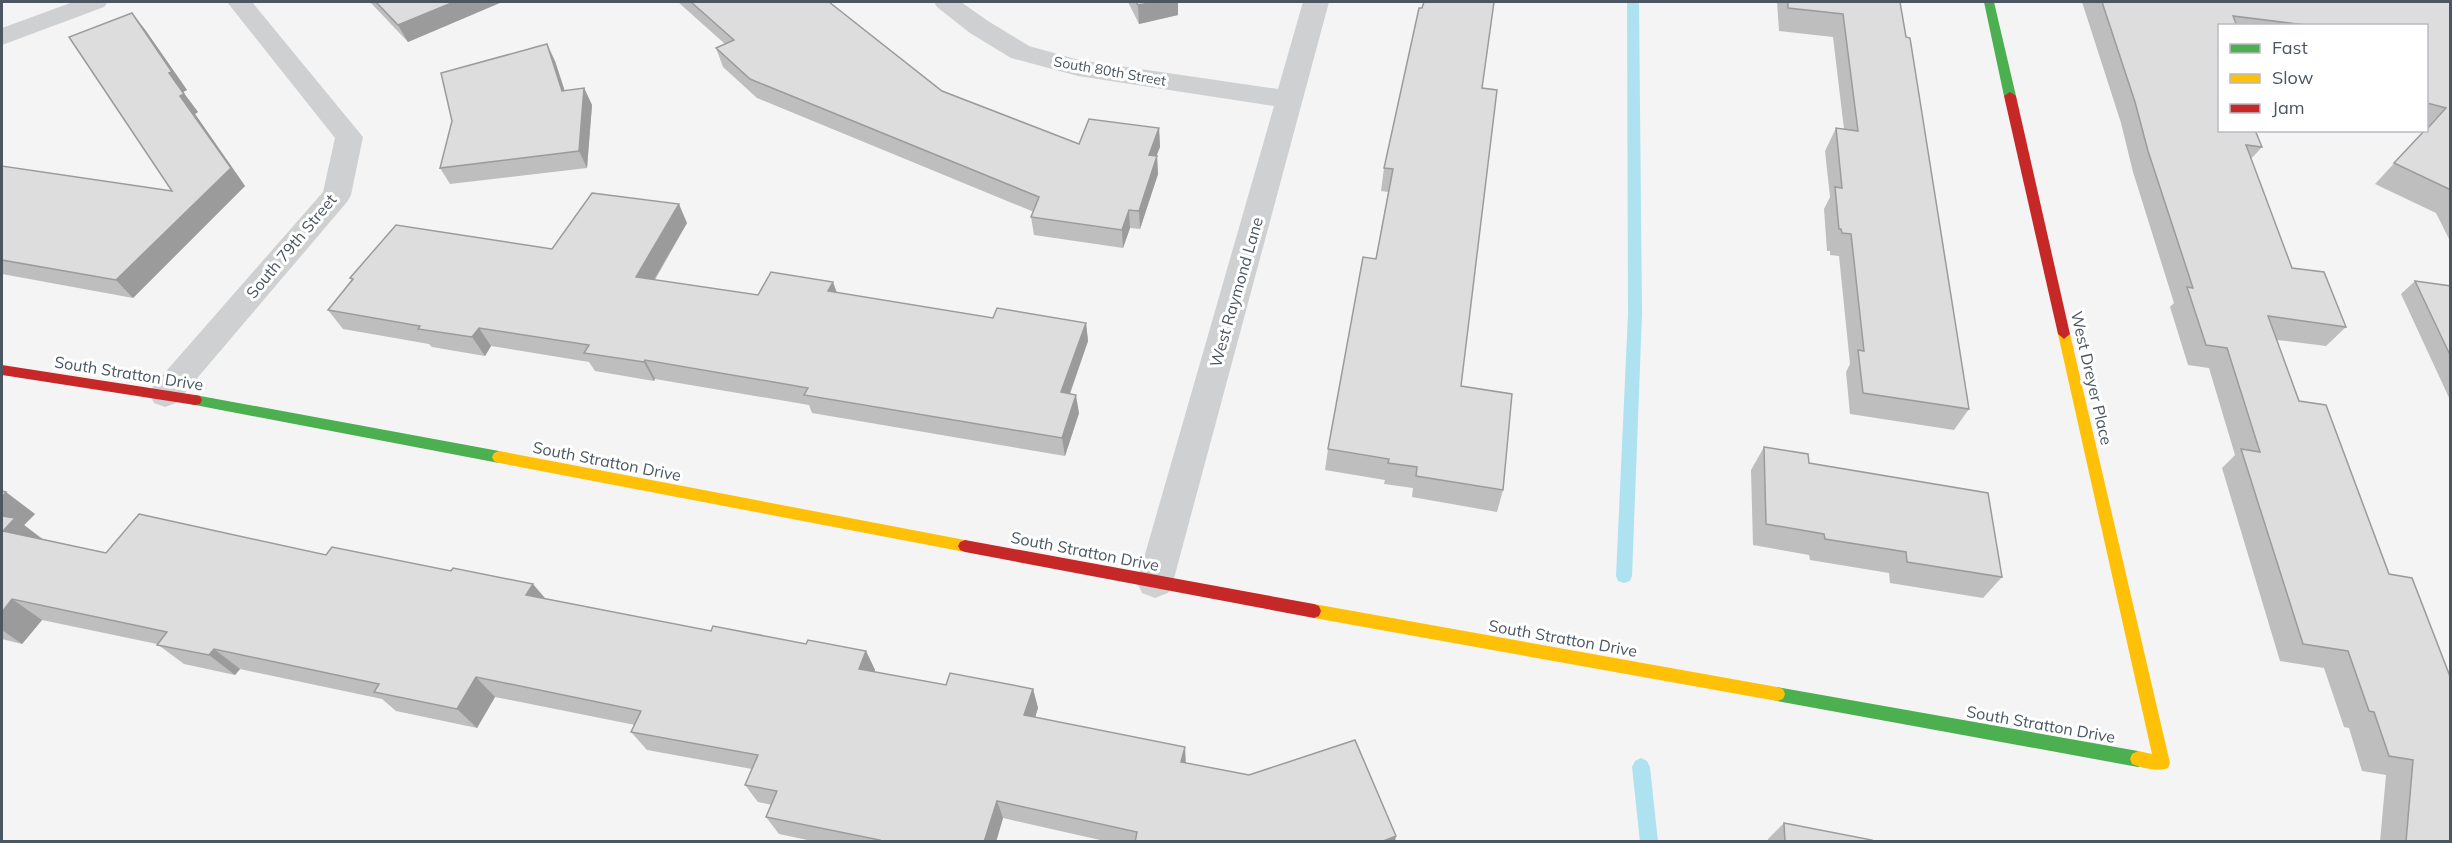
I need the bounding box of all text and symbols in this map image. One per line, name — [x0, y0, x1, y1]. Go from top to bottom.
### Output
legend — [2218, 24, 2428, 132]
text: Fast — [2272, 36, 2308, 59]
street label: South 80th Street — [1052, 52, 1168, 90]
text: Slow — [2272, 66, 2314, 89]
text: Jam — [2272, 96, 2305, 119]
street label: South 79th Street — [242, 189, 341, 302]
street label: West Raymond Lane — [1205, 215, 1267, 369]
street label: West Dreyer Place — [2067, 309, 2117, 447]
street label: South Stratton Drive — [53, 351, 205, 395]
street label: South Stratton Drive — [531, 437, 683, 485]
street label: South Stratton Drive — [1009, 527, 1161, 575]
street label: South Stratton Drive — [1487, 615, 1639, 661]
street label: South Stratton Drive — [1965, 701, 2117, 747]

